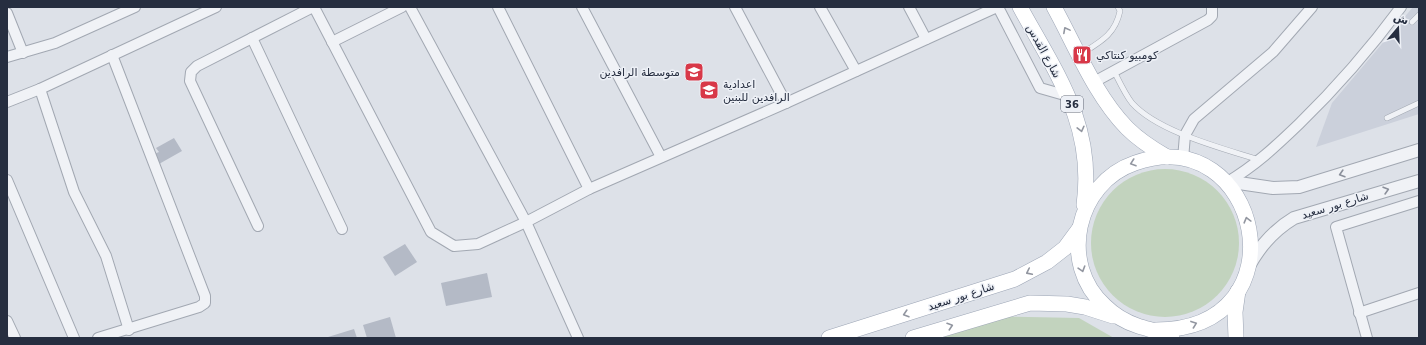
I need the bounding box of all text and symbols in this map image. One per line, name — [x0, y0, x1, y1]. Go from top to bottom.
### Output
north arrow — [1378, 8, 1418, 48]
text: ش — [1392, 10, 1410, 28]
street label: شارع القدس — [1024, 22, 1064, 80]
one-way arrow — [1064, 27, 1071, 34]
restaurant icon: كومبيو كنتاكي — [1071, 44, 1093, 66]
place label: كومبيو كنتاكي — [1096, 49, 1159, 62]
school or university icon: متوسطة الرافدين — [683, 61, 705, 83]
place label: متوسطة الرافدين — [599, 66, 680, 79]
place label: اعدادية الرافدين للبنين — [723, 78, 790, 104]
school or university icon: اعدادية الرافدين للبنين — [698, 79, 720, 101]
road number: 36 — [1061, 96, 1083, 112]
one-way arrow — [1076, 126, 1084, 133]
one-way arrow — [1130, 158, 1137, 167]
one-way arrow — [1338, 169, 1345, 178]
one-way arrow — [1383, 186, 1390, 195]
street label: شارع بور سعيد — [1300, 189, 1370, 222]
one-way arrow — [1244, 217, 1252, 223]
one-way arrow — [1077, 265, 1086, 272]
one-way arrow — [1025, 267, 1033, 275]
street label: شارع بور سعيد — [926, 280, 996, 313]
one-way arrow — [902, 309, 909, 318]
one-way arrow — [1190, 321, 1197, 329]
one-way arrow — [946, 322, 953, 331]

